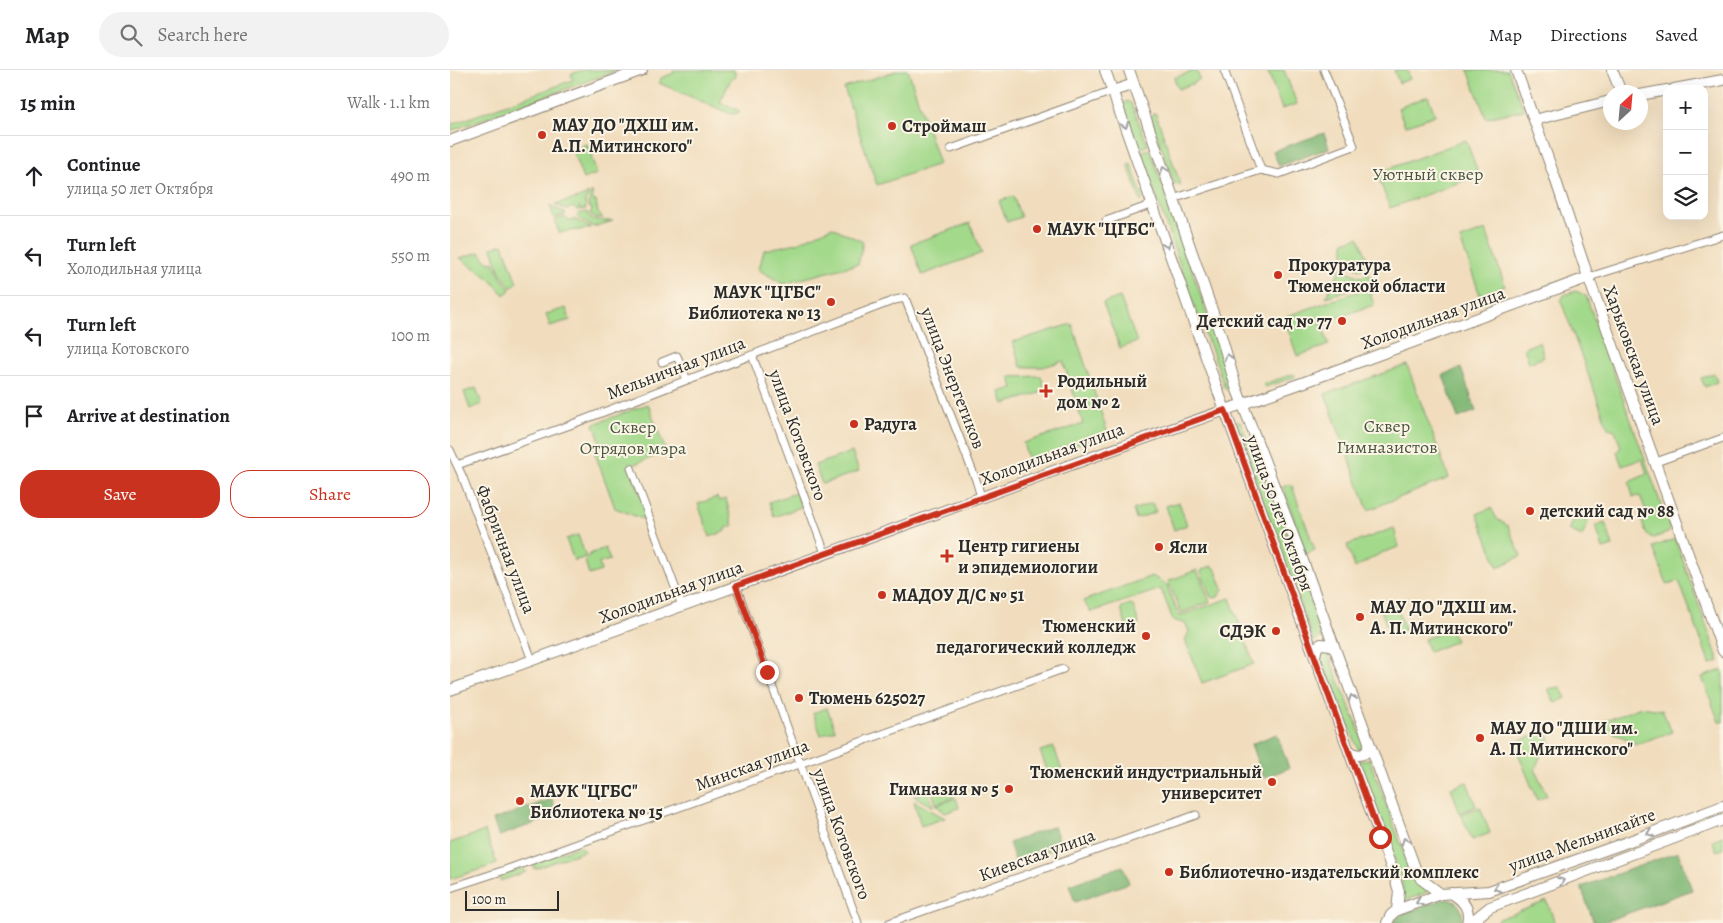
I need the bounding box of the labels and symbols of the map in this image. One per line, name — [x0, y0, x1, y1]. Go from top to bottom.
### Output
north arrow — [1603, 85, 1648, 130]
place label: МАУ ДО "ДХШ им. А.П. Митинского" — [551, 113, 699, 158]
place label: Строймаш — [902, 114, 986, 138]
marker: Строймаш — [886, 120, 898, 132]
one-way arrow — [1119, 121, 1129, 129]
marker: МАУ ДО "ДХШ им. А.П. Митинского" — [536, 129, 548, 141]
park label: Уютный сквер — [1373, 162, 1483, 186]
one-way arrow — [1159, 167, 1169, 175]
place label: МАУК "ЦГБС" — [1047, 217, 1155, 241]
marker: МАУК "ЦГБС" — [1031, 223, 1043, 235]
one-way arrow — [1161, 240, 1171, 248]
place label: Прокуратура Тюменской области — [1288, 253, 1446, 298]
marker: Прокуратура Тюменской области — [1272, 269, 1284, 281]
place label: МАУК "ЦГБС" Библиотека № 13 — [688, 280, 821, 325]
street label: Холодильная улица — [1358, 281, 1509, 355]
street label: Харьковская улица — [1598, 282, 1671, 429]
marker: МАУК "ЦГБС" Библиотека № 13 — [825, 296, 837, 308]
street label: улица Энергетиков — [915, 303, 991, 452]
place label: Детский сад № 77 — [1197, 309, 1332, 333]
marker: Детский сад № 77 — [1336, 315, 1348, 327]
street label: Мельничная улица — [603, 330, 749, 405]
one-way arrow — [1223, 354, 1233, 362]
street label: улица Котовского — [763, 365, 833, 504]
place label: Родильный дом № 2 — [1056, 369, 1148, 414]
marker: Родильный дом № 2 — [1039, 384, 1053, 398]
place label: Радуга — [864, 412, 917, 436]
park label: Сквер Гимназистов — [1336, 414, 1438, 459]
park label: Сквер Отрядов мэра — [580, 415, 687, 460]
street label: Холодильная улица — [977, 417, 1128, 491]
marker: Радуга — [848, 418, 860, 430]
street label: улица 50 лет Октября — [1240, 430, 1319, 595]
street label: Фабричная улица — [470, 481, 542, 617]
place label: детский сад № 88 — [1539, 499, 1674, 523]
marker: детский сад № 88 — [1524, 505, 1536, 517]
place label: Центр гигиены и эпидемиологии — [958, 534, 1099, 579]
place label: Ясли — [1169, 535, 1208, 559]
marker: Ясли — [1153, 541, 1165, 553]
marker: Центр гигиены и эпидемиологии — [940, 549, 954, 563]
street label: Холодильная улица — [596, 555, 747, 629]
place label: МАДОУ Д/С № 51 — [892, 583, 1025, 607]
marker: МАДОУ Д/С № 51 — [876, 589, 888, 601]
place label: МАУ ДО "ДХШ им. А. П. Митинского" — [1369, 595, 1517, 640]
marker: МАУ ДО "ДХШ им. А. П. Митинского" — [1354, 611, 1366, 623]
place label: Тюменский педагогический колледж — [936, 614, 1136, 659]
place label: СДЭК — [1220, 619, 1266, 643]
marker: СДЭК — [1270, 625, 1282, 637]
marker: Тюменский педагогический колледж — [1140, 630, 1152, 642]
route end — [756, 661, 779, 684]
place label: Тюмень 625027 — [809, 686, 926, 710]
marker: Тюмень 625027 — [793, 692, 805, 704]
one-way arrow — [1348, 694, 1359, 703]
place label: МАУ ДО "ДШИ им. А. П. Митинского" — [1489, 716, 1638, 761]
marker: МАУ ДО "ДШИ им. А. П. Митинского" — [1474, 732, 1486, 744]
street label: Минская улица — [692, 733, 813, 797]
place label: Тюменский индустриальный университет — [1030, 760, 1262, 805]
street label: улица Котовского — [807, 764, 877, 903]
marker: Тюменский индустриальный университет — [1266, 776, 1278, 788]
place label: Гимназия № 5 — [889, 777, 999, 801]
place label: МАУК "ЦГБС" Библиотека № 15 — [530, 779, 663, 824]
marker: Гимназия № 5 — [1003, 783, 1015, 795]
marker: МАУК "ЦГБС" Библиотека № 15 — [514, 795, 526, 807]
street label: улица Мельникайте — [1504, 802, 1659, 878]
street label: Киевская улица — [976, 823, 1099, 887]
route start — [1369, 826, 1392, 849]
one-way arrow — [1646, 827, 1655, 837]
one-way arrow — [1401, 837, 1411, 846]
place label: Библиотечно-издательский комплекс — [1179, 860, 1479, 884]
marker: Библиотечно-издательский комплекс — [1163, 866, 1175, 878]
one-way arrow — [1556, 877, 1565, 887]
one-way arrow — [1493, 882, 1502, 892]
scale bar — [465, 888, 559, 911]
one-way arrow — [1415, 896, 1423, 906]

